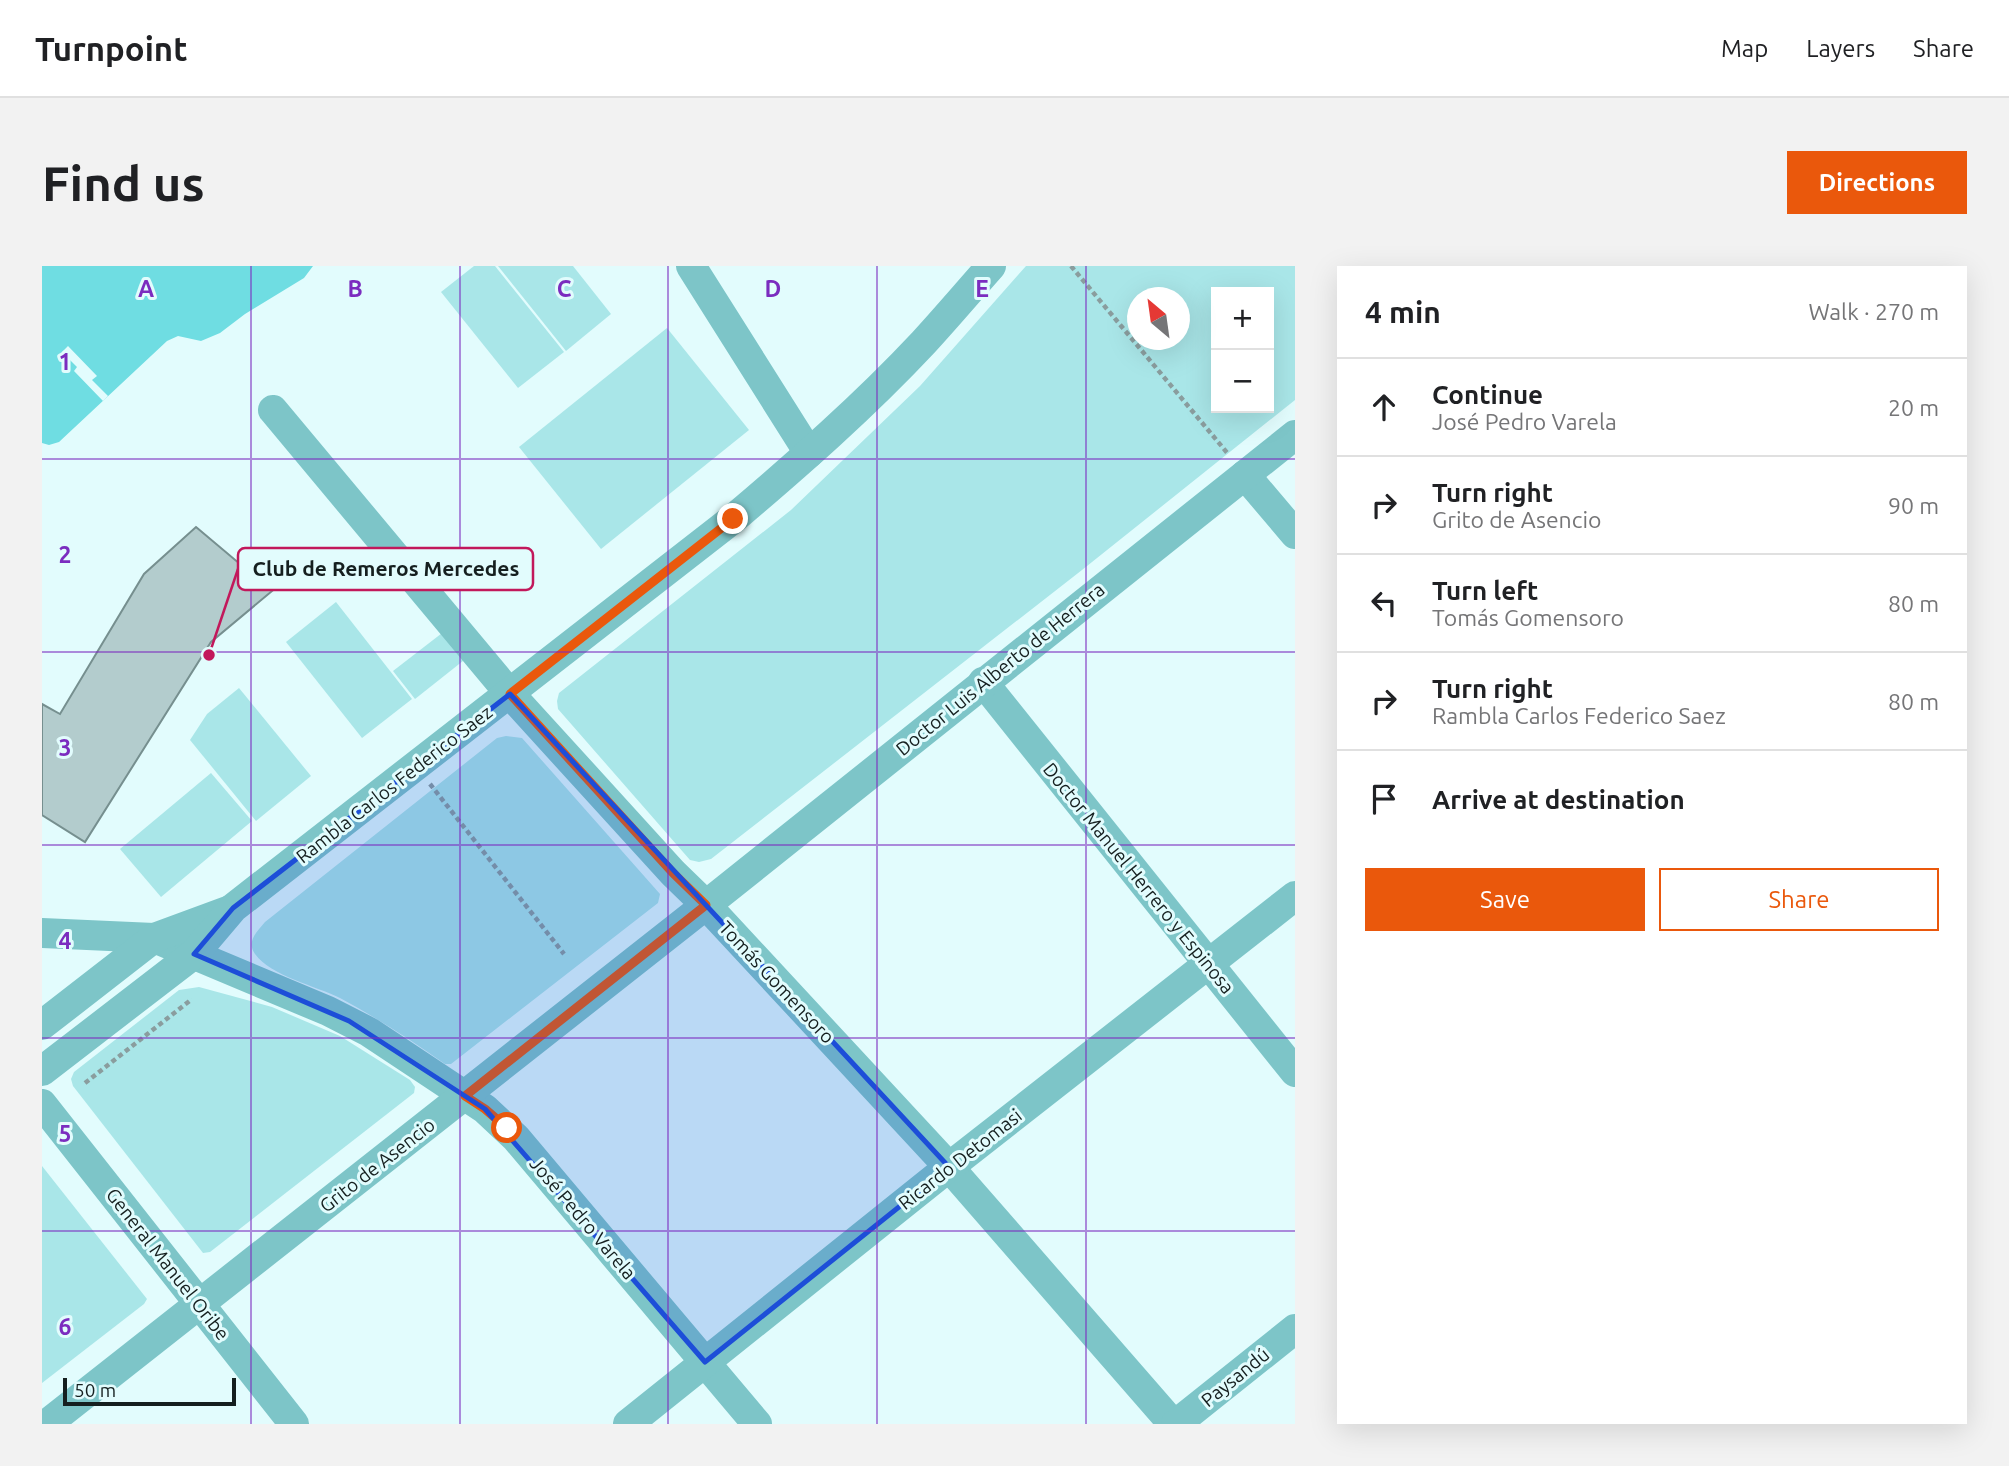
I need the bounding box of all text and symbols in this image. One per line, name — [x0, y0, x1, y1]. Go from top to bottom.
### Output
text: Turnpoint — [35, 30, 187, 67]
text: Map — [1721, 35, 1768, 62]
text: Layers — [1806, 35, 1875, 62]
text: Share — [1913, 35, 1974, 62]
button: Directions — [1787, 151, 1967, 214]
text: Find us — [42, 155, 205, 210]
text: A — [138, 276, 154, 301]
text: B — [347, 276, 363, 301]
text: C — [557, 276, 572, 301]
text: D — [765, 276, 781, 301]
text: E — [975, 276, 989, 301]
north arrow — [1127, 287, 1190, 350]
map controls — [1211, 287, 1274, 413]
button: + — [1211, 287, 1274, 350]
text: 4 min — [1365, 295, 1441, 329]
text: Walk · 270 m — [1808, 299, 1939, 324]
text: 1 — [59, 349, 71, 374]
button: − — [1211, 350, 1274, 413]
text: Continue — [1432, 380, 1543, 409]
icon: ahead — [1365, 388, 1403, 426]
text: 20 m — [1888, 395, 1939, 420]
text: José Pedro Varela — [1432, 409, 1617, 434]
text: Turn right — [1432, 478, 1553, 507]
icon: right — [1365, 486, 1403, 524]
text: 90 m — [1888, 493, 1939, 518]
route end — [717, 503, 748, 534]
text: Grito de Asencio — [1432, 507, 1602, 532]
text: 2 — [59, 542, 71, 567]
callout: Club de Remeros Mercedes — [238, 548, 533, 590]
text: Club de Remeros Mercedes — [253, 556, 519, 580]
text: Turn left — [1432, 576, 1538, 605]
street label: Doctor Luis Alberto de Herrera — [891, 578, 1109, 760]
icon: left — [1365, 584, 1403, 622]
text: 80 m — [1888, 591, 1939, 616]
text: Tomás Gomensoro — [1432, 605, 1624, 630]
text: Turn right — [1432, 674, 1553, 703]
icon: right — [1365, 682, 1403, 720]
text: 80 m — [1888, 689, 1939, 714]
street label: Rambla Carlos Federico Saez — [292, 700, 497, 867]
text: Rambla Carlos Federico Saez — [1432, 703, 1726, 728]
text: 3 — [59, 735, 71, 760]
street label: Doctor Manuel Herrero y Espinosa — [1039, 758, 1239, 998]
icon: arrive — [1365, 780, 1403, 818]
text: Arrive at destination — [1432, 785, 1685, 814]
button: Save — [1365, 868, 1645, 931]
button: Share — [1659, 868, 1939, 931]
street label: Tomás Gomensoro — [715, 916, 839, 1048]
text: 4 — [59, 928, 72, 953]
street label: Ricardo Detomasi — [894, 1104, 1026, 1214]
route start — [491, 1112, 522, 1143]
street label: Grito de Asencio — [315, 1113, 439, 1217]
text: 5 — [59, 1121, 71, 1146]
street label: José Pedro Varela — [525, 1152, 641, 1284]
street label: General Manuel Oribe — [102, 1184, 234, 1344]
text: 6 — [59, 1314, 72, 1339]
street label: Paysandú — [1197, 1343, 1273, 1411]
scale bar — [63, 1375, 236, 1407]
text: 50 m — [74, 1379, 116, 1401]

